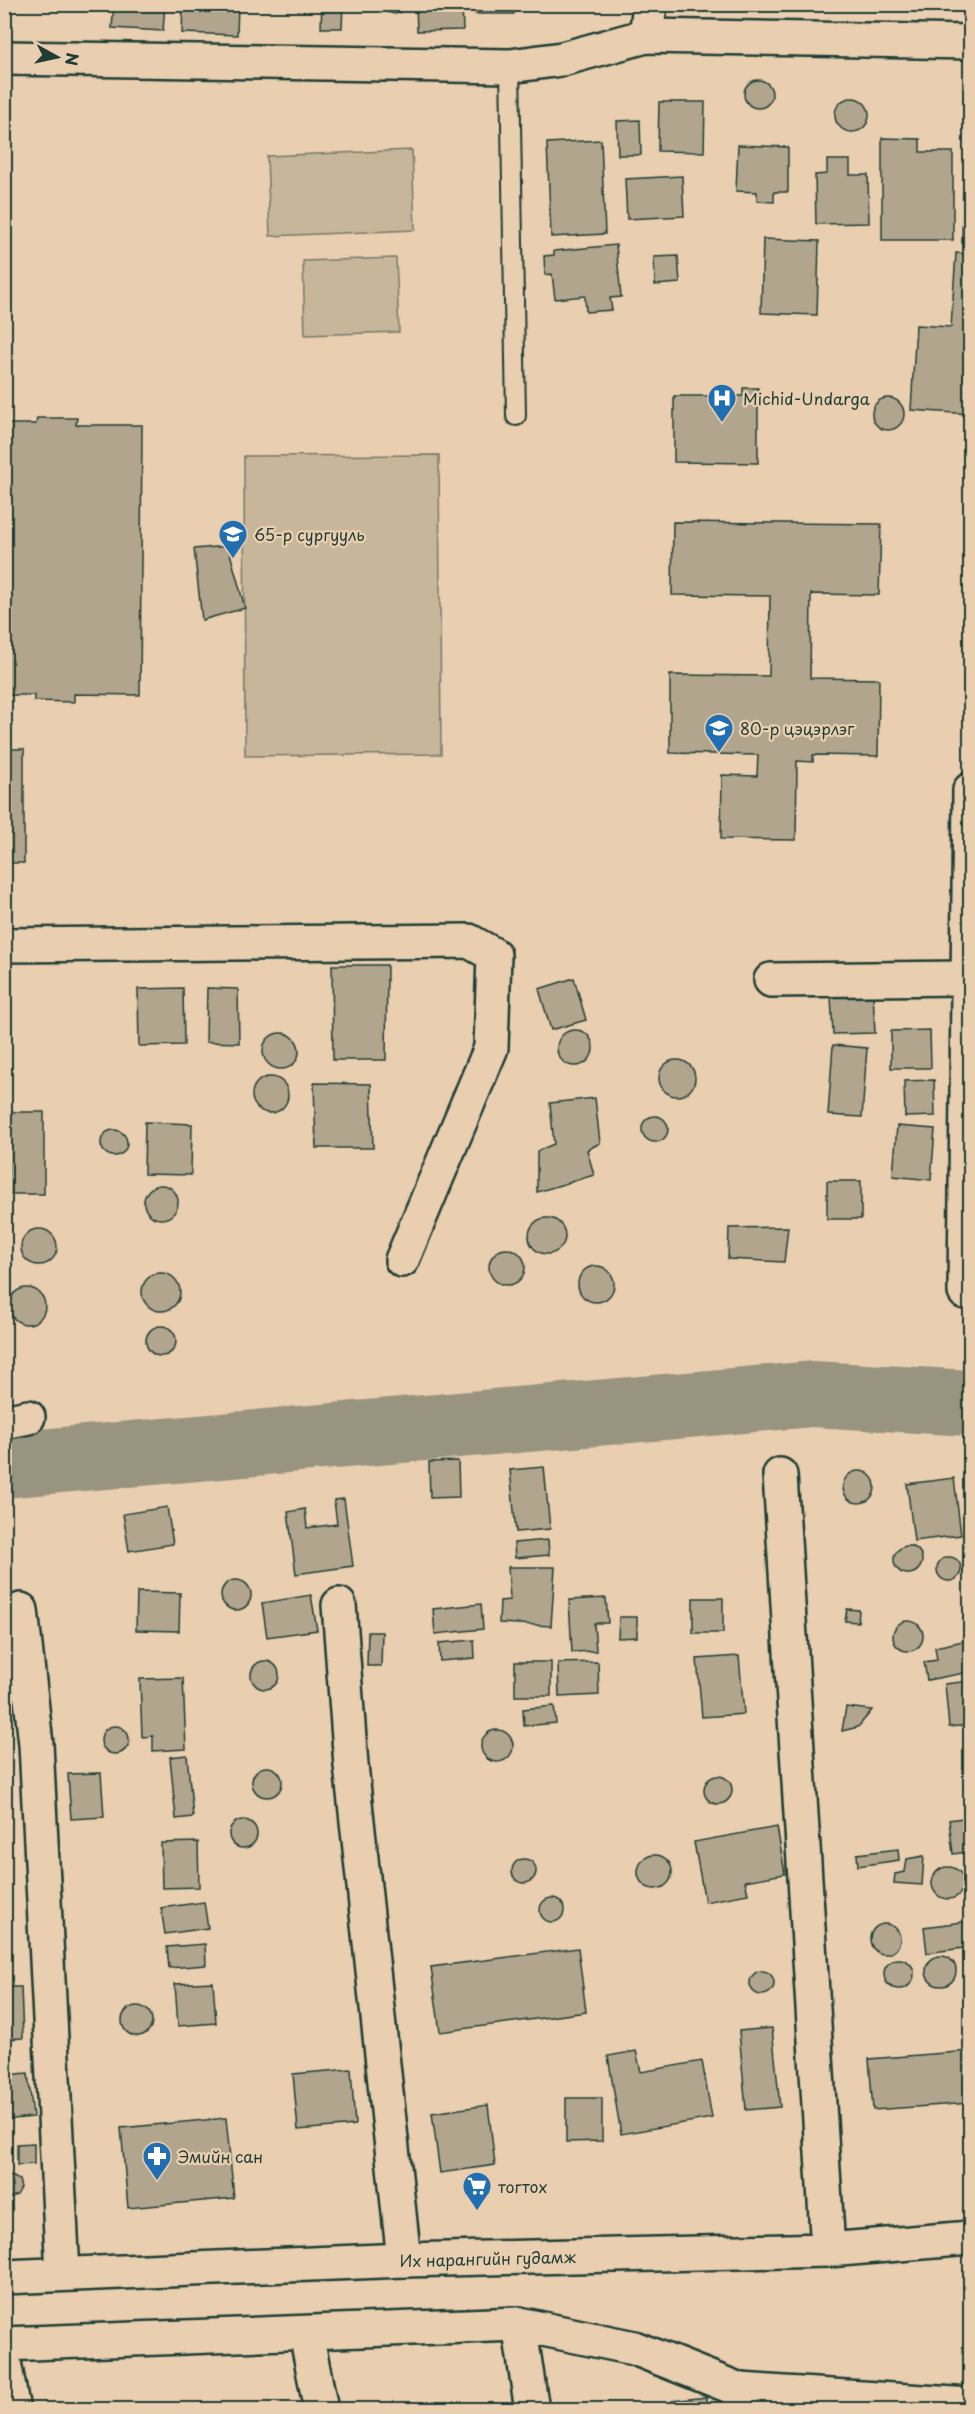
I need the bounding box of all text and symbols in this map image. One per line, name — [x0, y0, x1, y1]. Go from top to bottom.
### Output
north arrow — [27, 27, 87, 87]
text: N — [60, 51, 86, 67]
hospital icon: Michid-Undarga — [706, 382, 738, 424]
place label: Michid-Undarga — [743, 386, 870, 410]
school or university icon: 65-р сургууль — [217, 518, 249, 560]
place label: 65-р сургууль — [254, 522, 365, 546]
school or university icon: 80-р цэцэрлэг — [703, 712, 735, 754]
place label: 80-р цэцэрлэг — [740, 716, 855, 740]
pharmacy icon: Эмийн сан — [141, 2140, 173, 2182]
place label: Эмийн сан — [178, 2144, 263, 2168]
supermarket icon: тогтох — [461, 2170, 493, 2212]
place label: тогтох — [498, 2174, 548, 2198]
street label: Их нарангийн гудамж — [399, 2244, 576, 2272]

